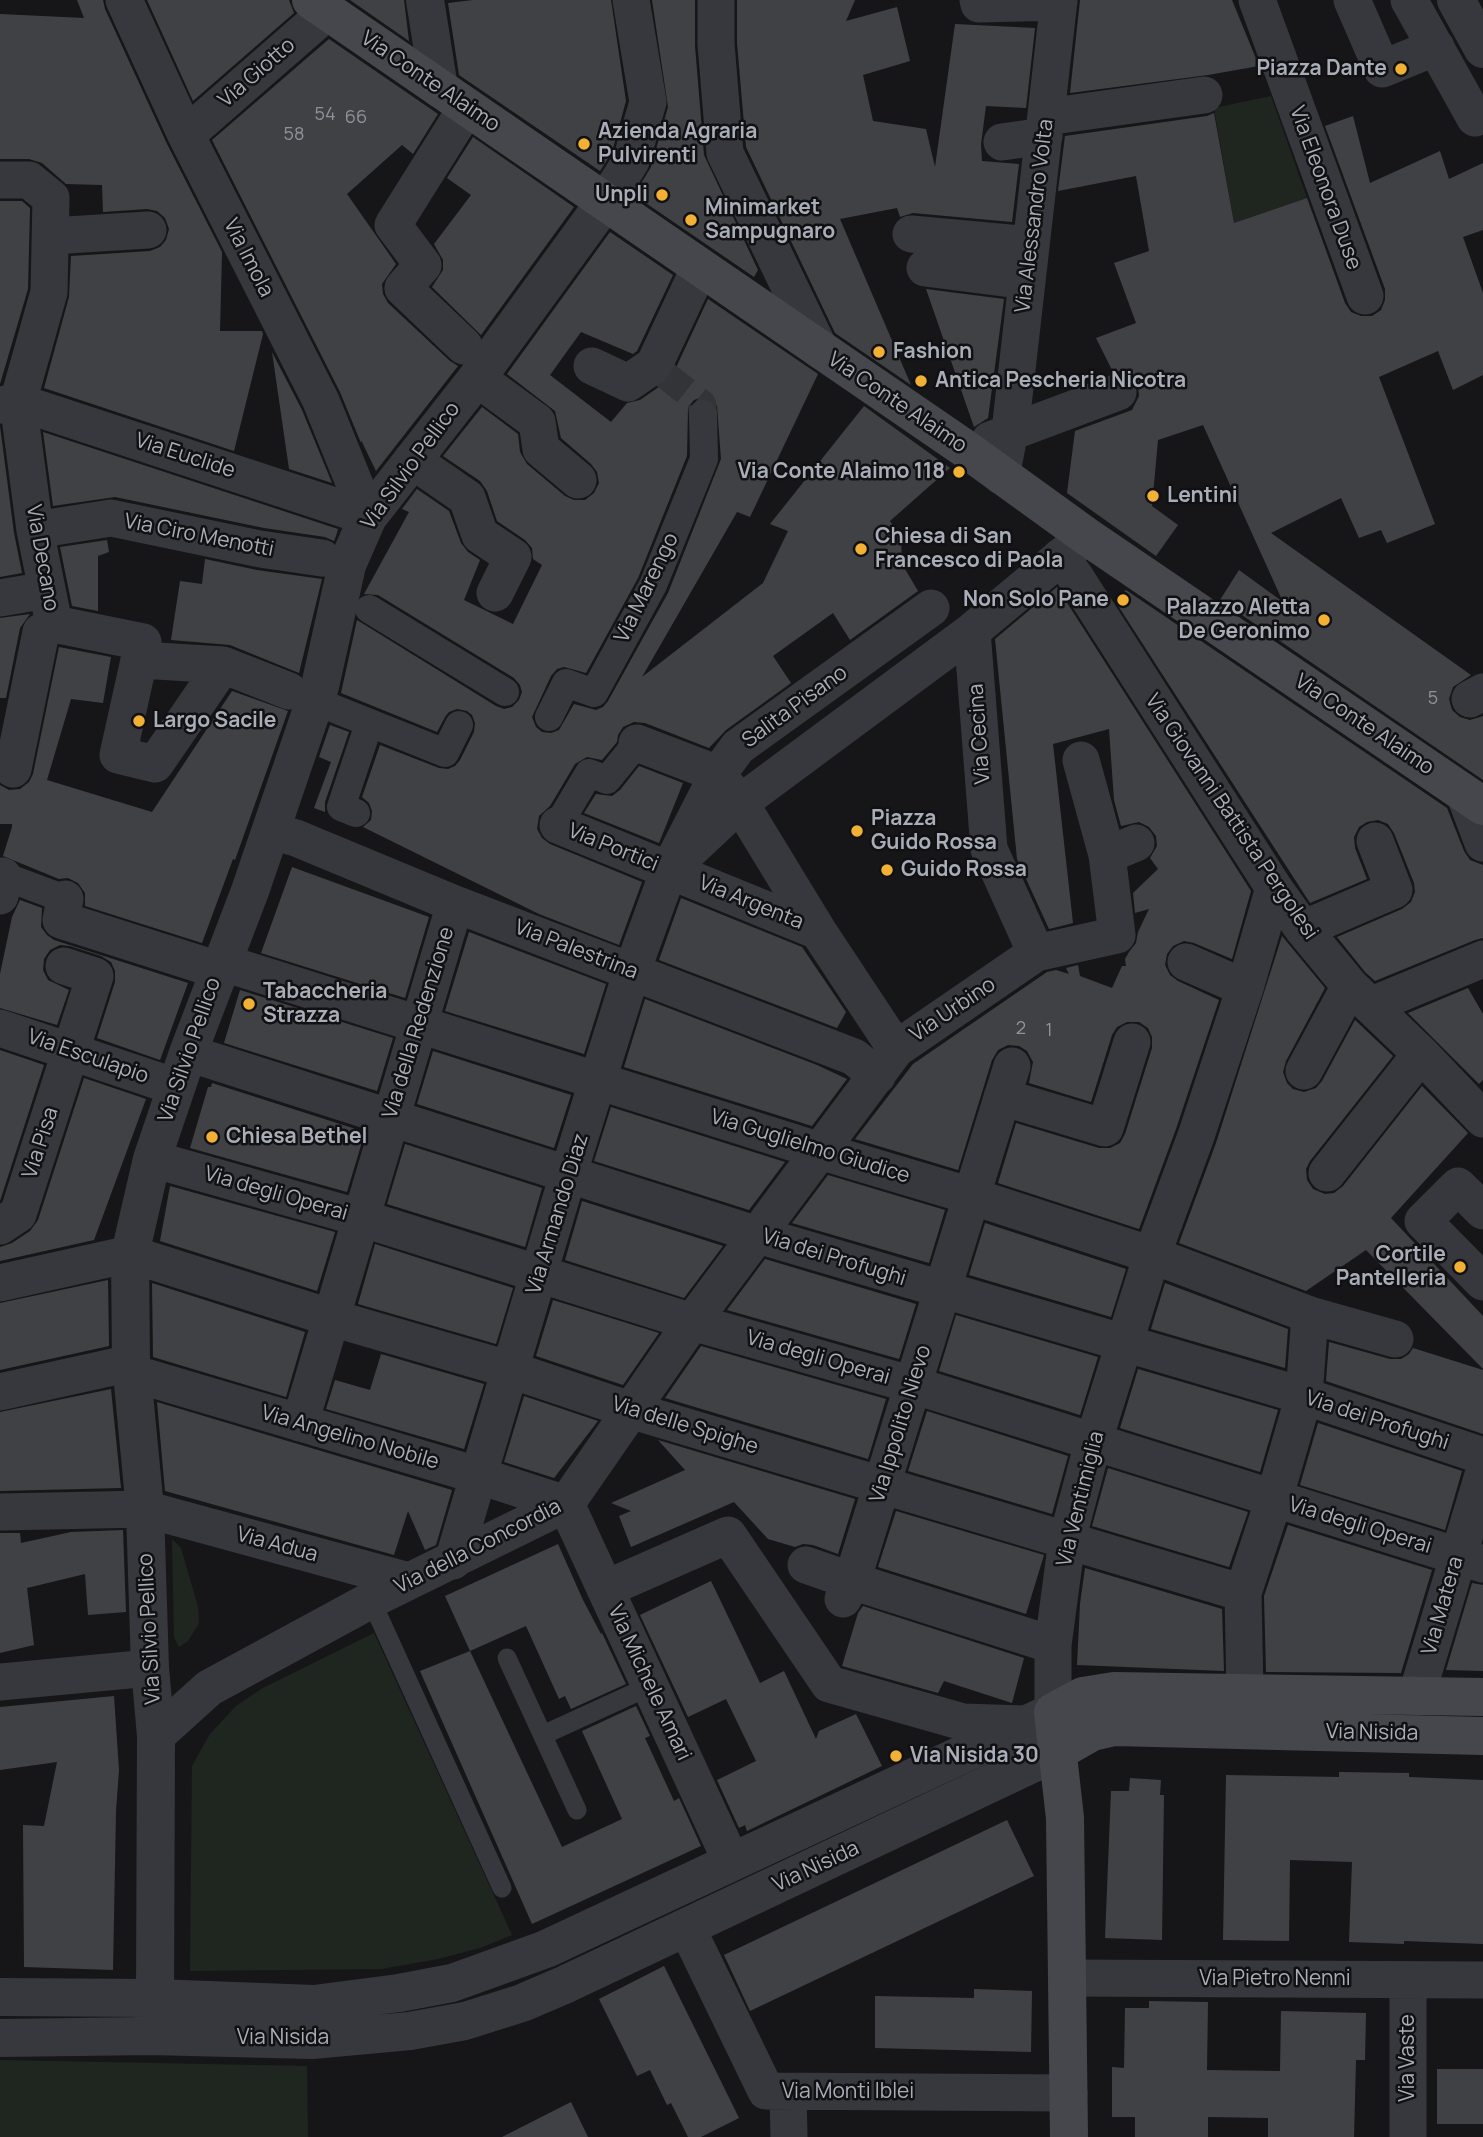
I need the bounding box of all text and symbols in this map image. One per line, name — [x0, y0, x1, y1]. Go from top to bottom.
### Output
street label: Via Conte Alaimo — [356, 26, 504, 138]
street label: Via Giotto — [214, 33, 300, 113]
place label: Piazza Dante — [1256, 56, 1387, 82]
marker: Piazza Dante — [1393, 61, 1409, 77]
street label: Via Eleonora Duse — [1284, 103, 1366, 273]
house number: 54 — [314, 104, 336, 126]
house number: 66 — [345, 107, 367, 129]
street label: Via Alessandro Volta — [1011, 118, 1059, 314]
place label: Azienda Agraria Pulvirenti — [598, 119, 757, 169]
house number: 58 — [284, 124, 304, 146]
marker: Azienda Agraria Pulvirenti — [576, 136, 592, 152]
place label: Unpli — [595, 182, 648, 208]
marker: Unpli — [654, 187, 670, 203]
place label: Minimarket Sampugnaro — [705, 195, 835, 245]
marker: Minimarket Sampugnaro — [683, 212, 699, 228]
street label: Via Imola — [218, 215, 278, 301]
place label: Fashion — [893, 339, 972, 365]
marker: Fashion — [871, 344, 887, 360]
street label: Via Conte Alaimo — [823, 347, 971, 459]
place label: Antica Pescheria Nicotra — [935, 368, 1186, 394]
marker: Antica Pescheria Nicotra — [913, 373, 929, 389]
street label: Via Silvio Pellico — [356, 397, 466, 535]
street label: Via Euclide — [132, 428, 238, 484]
place label: Via Conte Alaimo 118 — [738, 459, 945, 485]
marker: Via Conte Alaimo 118 — [951, 464, 967, 480]
place label: Lentini — [1167, 483, 1238, 509]
marker: Lentini — [1145, 488, 1161, 504]
street label: Via Decano — [20, 503, 64, 613]
street label: Via Ciro Menotti — [122, 509, 276, 563]
place label: Chiesa di San Francesco di Paola — [875, 524, 1063, 574]
street label: Via Marengo — [610, 529, 684, 647]
marker: Chiesa di San Francesco di Paola — [853, 541, 869, 557]
place label: Non Solo Pane — [963, 587, 1109, 613]
marker: Non Solo Pane — [1115, 592, 1131, 608]
place label: Palazzo Aletta De Geronimo — [1166, 595, 1310, 645]
marker: Palazzo Aletta De Geronimo — [1316, 612, 1332, 628]
street label: Salita Pisano — [738, 660, 852, 754]
street label: Via Conte Alaimo — [1290, 669, 1438, 781]
street label: Via Cecina — [964, 683, 996, 785]
house number: 5 — [1428, 688, 1438, 710]
street label: Via Giovanni Battista Pergolesi — [1139, 689, 1323, 945]
place label: Largo Sacile — [153, 708, 276, 734]
marker: Largo Sacile — [131, 713, 147, 729]
place label: Piazza Guido Rossa — [871, 806, 997, 856]
street label: Via Portici — [564, 818, 662, 878]
marker: Piazza Guido Rossa — [849, 823, 865, 839]
place label: Guido Rossa — [901, 857, 1027, 883]
marker: Guido Rossa — [879, 862, 895, 878]
street label: Via Argenta — [695, 871, 807, 935]
street label: Via Palestrina — [511, 915, 641, 985]
street label: Via della Redenzione — [378, 924, 460, 1122]
street label: Via Urbino — [906, 972, 1000, 1048]
street label: Via Silvio Pellico — [153, 974, 227, 1126]
place label: Tabaccheria Strazza — [263, 979, 387, 1029]
marker: Tabaccheria Strazza — [241, 996, 257, 1012]
house number: 2 — [1016, 1018, 1026, 1040]
house number: 1 — [1045, 1020, 1053, 1042]
street label: Via Esculapio — [24, 1025, 152, 1089]
street label: Via Pisa — [18, 1104, 64, 1182]
street label: Via Guglielmo Giudice — [707, 1105, 913, 1189]
place label: Chiesa Bethel — [226, 1124, 367, 1150]
marker: Chiesa Bethel — [204, 1129, 220, 1145]
street label: Via Armando Diaz — [522, 1131, 594, 1297]
street label: Via degli Operai — [201, 1162, 351, 1226]
street label: Via dei Profughi — [759, 1224, 909, 1292]
place label: Cortile Pantelleria — [1336, 1242, 1446, 1292]
marker: Cortile Pantelleria — [1452, 1259, 1468, 1275]
street label: Via degli Operai — [743, 1326, 893, 1390]
street label: Via Ippolito Nievo — [865, 1342, 937, 1506]
street label: Via dei Profughi — [1302, 1386, 1452, 1456]
street label: Via delle Spighe — [609, 1392, 761, 1460]
street label: Via Angelino Nobile — [258, 1401, 442, 1475]
street label: Via Ventimiglia — [1052, 1429, 1110, 1569]
street label: Via degli Operai — [1286, 1492, 1434, 1560]
street label: Via della Concordia — [391, 1494, 565, 1600]
street label: Via Adua — [234, 1522, 320, 1568]
street label: Via Silvio Pellico — [133, 1553, 167, 1705]
street label: Via Matera — [1417, 1554, 1469, 1658]
street label: Via Michele Amari — [602, 1601, 696, 1765]
street label: Via Nisida — [1326, 1720, 1418, 1746]
place label: Via Nisida 30 — [910, 1743, 1039, 1769]
marker: Via Nisida 30 — [888, 1748, 904, 1764]
street label: Via Nisida — [769, 1836, 863, 1898]
street label: Via Pietro Nenni — [1199, 1966, 1351, 1992]
street label: Via Vaste — [1395, 2014, 1421, 2102]
street label: Via Nisida — [237, 2025, 329, 2051]
street label: Via Monti Iblei — [782, 2079, 914, 2105]

